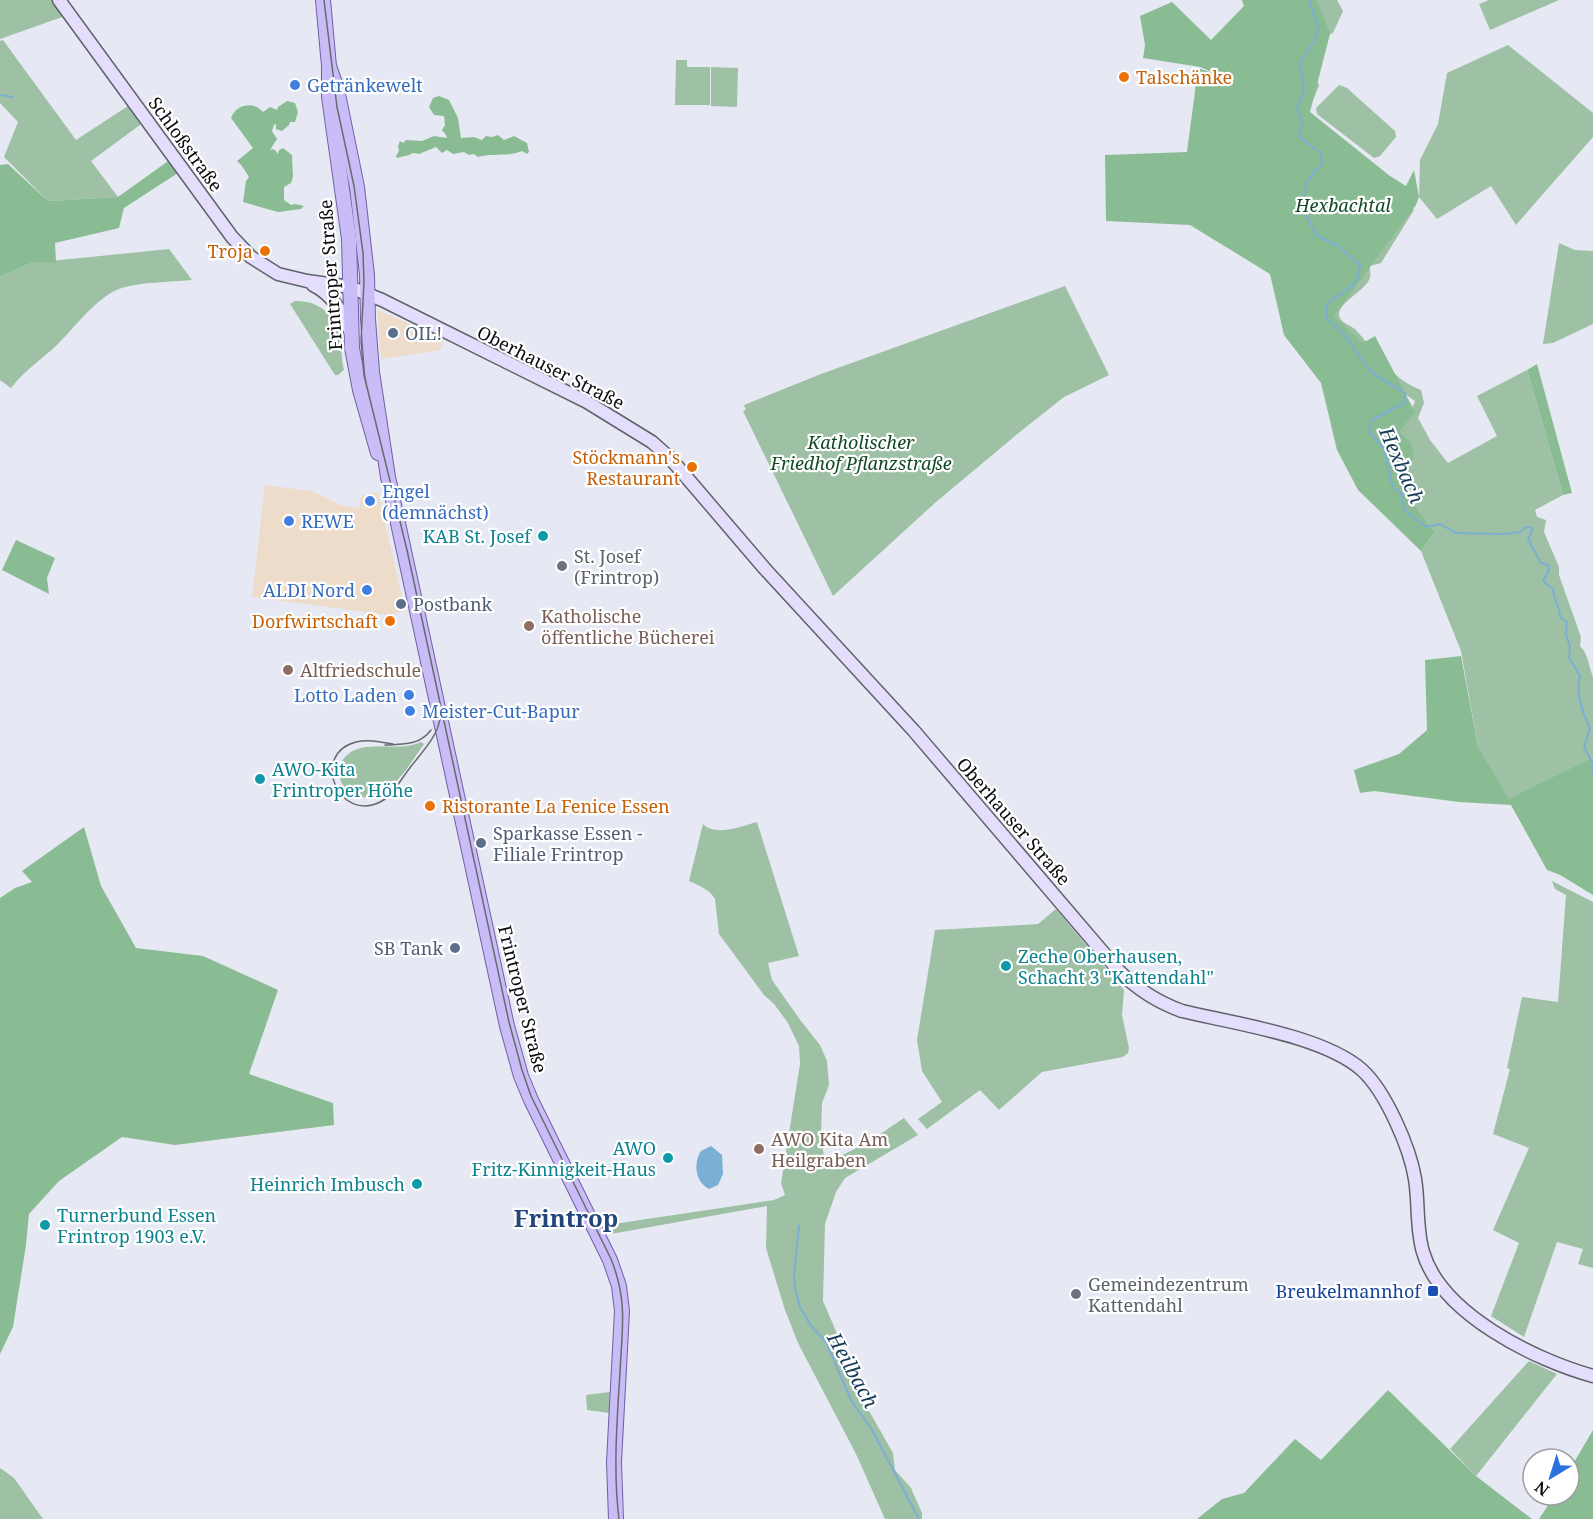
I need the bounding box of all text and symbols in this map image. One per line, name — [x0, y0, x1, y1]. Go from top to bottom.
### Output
place label: Talschänke — [1136, 65, 1232, 89]
marker: Talschänke — [1117, 70, 1131, 84]
place label: Getränkewelt — [307, 73, 423, 97]
marker: Getränkewelt — [288, 78, 302, 92]
street label: Schloßstraße — [143, 92, 229, 196]
park label: Hexbachtal — [1294, 193, 1391, 217]
street label: Frintroper Straße — [313, 199, 347, 351]
place label: Troja — [208, 239, 253, 263]
marker: Troja — [258, 244, 272, 258]
street label: Oberhauser Straße — [473, 320, 629, 414]
place label: OIL! — [405, 321, 442, 345]
marker: OIL! — [386, 326, 400, 340]
water label: Hexbach — [1373, 422, 1431, 508]
park label: Katholischer Friedhof Pflanzstraße — [769, 430, 952, 475]
place label: Stöckmann's Restaurant — [572, 445, 680, 490]
marker: Stöckmann's Restaurant — [685, 460, 699, 474]
place label: Engel (demnächst) — [382, 479, 489, 524]
marker: Engel (demnächst) — [363, 494, 377, 508]
place label: REWE — [301, 509, 354, 533]
marker: REWE — [282, 514, 296, 528]
place label: KAB St. Josef — [423, 524, 532, 548]
marker: KAB St. Josef — [536, 529, 550, 543]
place label: St. Josef (Frintrop) — [574, 544, 659, 589]
marker: St. Josef (Frintrop) — [555, 559, 569, 573]
place label: ALDI Nord — [263, 578, 355, 602]
marker: ALDI Nord — [360, 583, 374, 597]
place label: Postbank — [413, 592, 493, 616]
marker: Postbank — [394, 597, 408, 611]
place label: Katholische öffentliche Bücherei — [541, 604, 715, 649]
place label: Dorfwirtschaft — [252, 609, 378, 633]
marker: Dorfwirtschaft — [383, 614, 397, 628]
marker: Katholische öffentliche Bücherei — [522, 619, 536, 633]
place label: Altfriedschule — [300, 658, 421, 682]
marker: Altfriedschule — [281, 663, 295, 677]
place label: Lotto Laden — [294, 683, 397, 707]
marker: Lotto Laden — [402, 688, 416, 702]
place label: Meister-Cut-Bapur — [422, 699, 580, 723]
marker: Meister-Cut-Bapur — [403, 704, 417, 718]
street label: Oberhauser Straße — [952, 752, 1076, 890]
place label: AWO-Kita Frintroper Höhe — [272, 757, 413, 802]
marker: AWO-Kita Frintroper Höhe — [253, 772, 267, 786]
place label: Ristorante La Fenice Essen — [442, 794, 670, 818]
marker: Ristorante La Fenice Essen — [423, 799, 437, 813]
place label: Sparkasse Essen - Filiale Frintrop — [493, 821, 643, 866]
marker: Sparkasse Essen - Filiale Frintrop — [474, 836, 488, 850]
street label: Frintroper Straße — [493, 923, 553, 1075]
place label: SB Tank — [374, 936, 443, 960]
marker: SB Tank — [448, 941, 462, 955]
place label: Zeche Oberhausen, Schacht 3 "Kattendahl" — [1018, 944, 1214, 989]
marker: Zeche Oberhausen, Schacht 3 "Kattendahl" — [999, 959, 1013, 973]
place label: AWO Kita Am Heilgraben — [771, 1127, 888, 1172]
place label: AWO Fritz-Kinnigkeit-Haus — [472, 1136, 656, 1181]
marker: AWO Kita Am Heilgraben — [752, 1142, 766, 1156]
marker: AWO Fritz-Kinnigkeit-Haus — [661, 1151, 675, 1165]
place label: Heinrich Imbusch — [250, 1172, 405, 1196]
marker: Heinrich Imbusch — [410, 1177, 424, 1191]
district label: Frintrop — [514, 1201, 618, 1234]
place label: Turnerbund Essen Frintrop 1903 e.V. — [57, 1203, 217, 1248]
marker: Turnerbund Essen Frintrop 1903 e.V. — [38, 1218, 52, 1232]
place label: Gemeindezentrum Kattendahl — [1088, 1272, 1249, 1317]
place label: Breukelmannhof — [1275, 1279, 1422, 1303]
marker: Breukelmannhof — [1426, 1284, 1440, 1298]
marker: Gemeindezentrum Kattendahl — [1069, 1287, 1083, 1301]
water label: Heilbach — [821, 1327, 885, 1413]
north arrow — [1521, 1447, 1581, 1507]
text: N — [1530, 1476, 1554, 1501]

